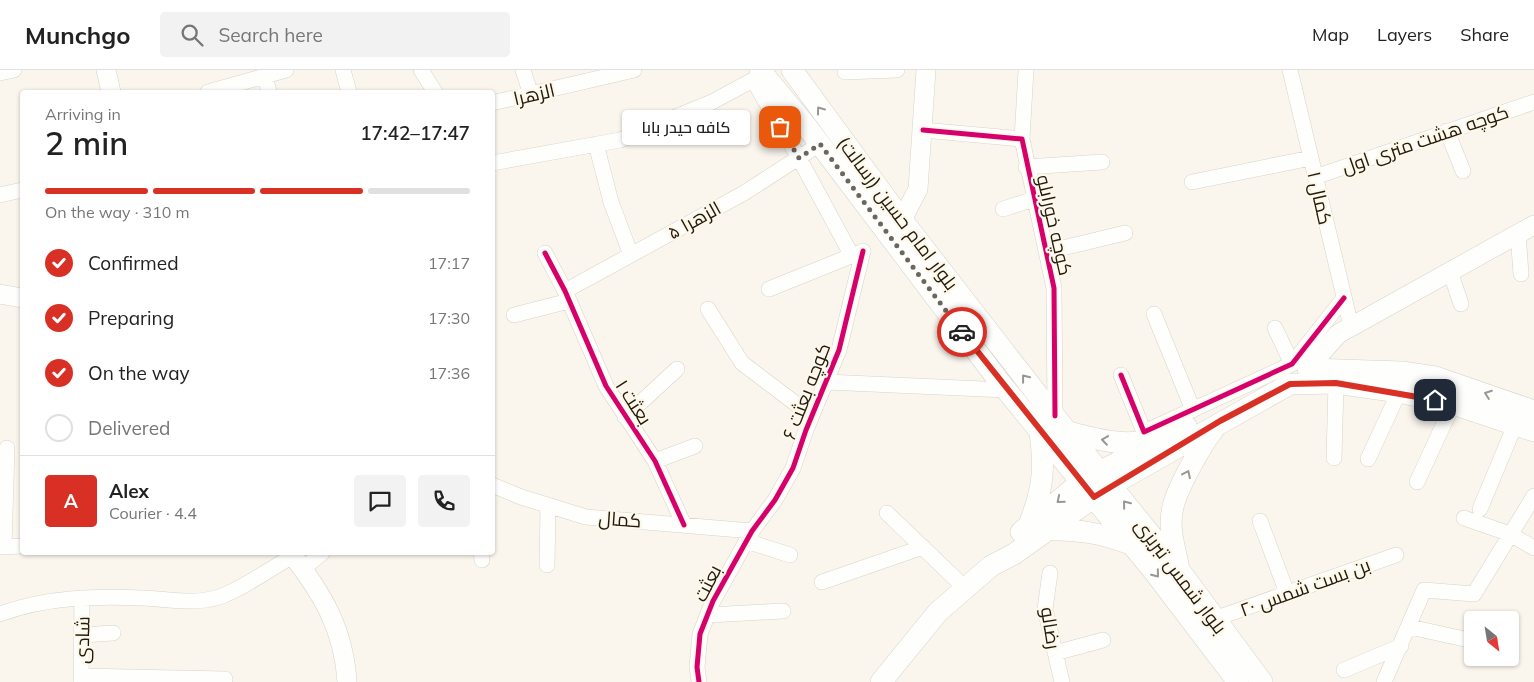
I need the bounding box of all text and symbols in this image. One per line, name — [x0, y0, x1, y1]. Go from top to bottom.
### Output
search box — [160, 12, 510, 57]
text: Munchgo — [25, 20, 130, 50]
icon: search — [178, 21, 206, 49]
text: Search here — [218, 23, 323, 47]
text: Map — [1312, 23, 1349, 46]
text: Layers — [1377, 23, 1432, 46]
text: Share — [1460, 23, 1509, 46]
street label: الزهرا — [511, 78, 557, 110]
street label: کوچه هشت متری اول — [1338, 99, 1512, 180]
text: Arriving in — [45, 104, 121, 124]
pin — [759, 106, 801, 148]
one-way arrow — [817, 106, 826, 116]
callout: کافه حیدر بابا — [622, 110, 750, 144]
icon: bag — [766, 113, 794, 141]
text: کافه حیدر بابا — [642, 117, 730, 137]
text: 17:42–17:47 — [360, 121, 470, 145]
text: 2 min — [45, 123, 128, 163]
street label: بلوار امام حسین (رسالت) — [831, 131, 964, 296]
street label: کمال ۱ — [1302, 169, 1338, 227]
street label: کوچه خورابلو — [1031, 172, 1078, 278]
street label: الزهرا ۵ — [663, 196, 725, 244]
text: On the way · 310 m — [45, 202, 190, 222]
icon: check — [45, 249, 73, 277]
text: Confirmed — [88, 251, 179, 275]
text: 17:17 — [428, 253, 470, 273]
icon: check — [45, 304, 73, 332]
text: Preparing — [88, 306, 174, 330]
courier — [937, 307, 987, 357]
text: 17:30 — [428, 308, 470, 328]
icon: car — [948, 318, 976, 346]
street label: کوچه بعثت ۶ — [777, 339, 836, 443]
icon: check — [45, 359, 73, 387]
text: On the way — [88, 361, 190, 385]
text: 17:36 — [428, 363, 470, 383]
one-way arrow — [1022, 374, 1031, 384]
street label: بعثت ۱ — [611, 375, 657, 429]
pin — [1414, 379, 1456, 421]
icon: home — [1421, 386, 1449, 414]
one-way arrow — [1484, 390, 1493, 400]
text: Delivered — [88, 416, 170, 440]
one-way arrow — [1100, 435, 1108, 446]
one-way arrow — [1181, 471, 1191, 480]
button: chat — [354, 475, 406, 527]
button: phone — [418, 475, 470, 527]
text: Alex — [109, 479, 149, 503]
text: A — [64, 489, 78, 513]
one-way arrow — [1056, 494, 1065, 503]
one-way arrow — [1124, 501, 1132, 510]
text: Courier · 4.4 — [109, 503, 197, 523]
street label: کمال — [598, 506, 642, 532]
street label: بلوار شمس تبریزی — [1130, 514, 1232, 638]
street label: بن بست شمس ۲۰ — [1236, 552, 1374, 622]
street label: بعثت — [688, 560, 726, 606]
one-way arrow — [1150, 568, 1158, 577]
street label: رضالو — [1036, 605, 1066, 651]
north arrow — [1464, 611, 1519, 666]
map controls — [1464, 611, 1519, 666]
street label: شادی — [70, 616, 94, 664]

